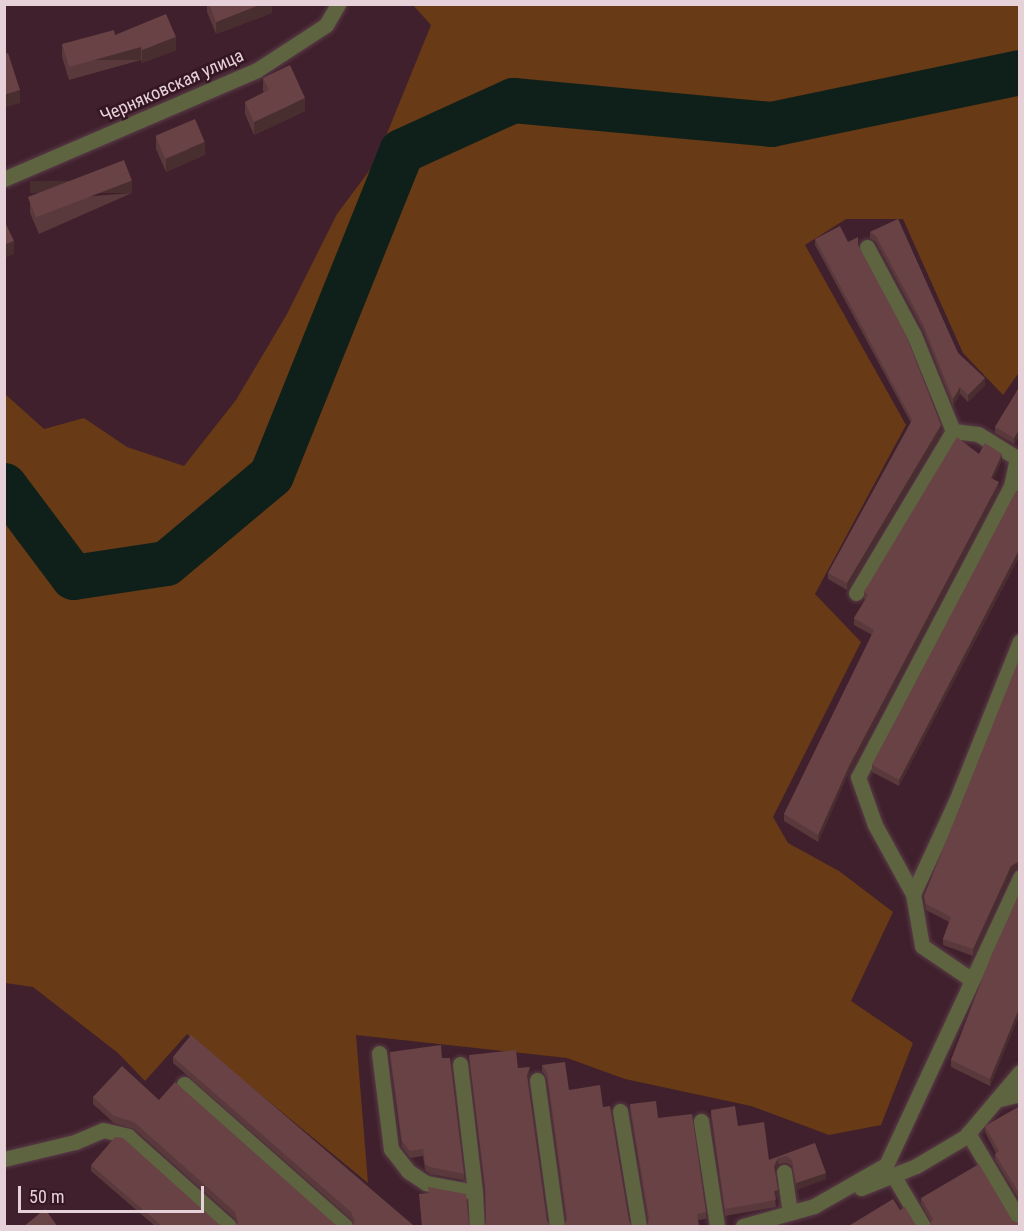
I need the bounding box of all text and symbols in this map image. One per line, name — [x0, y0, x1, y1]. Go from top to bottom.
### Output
street label: Черняковская улица — [97, 45, 247, 127]
scale bar — [21, 1174, 207, 1212]
text: 50 m — [29, 1186, 64, 1207]

